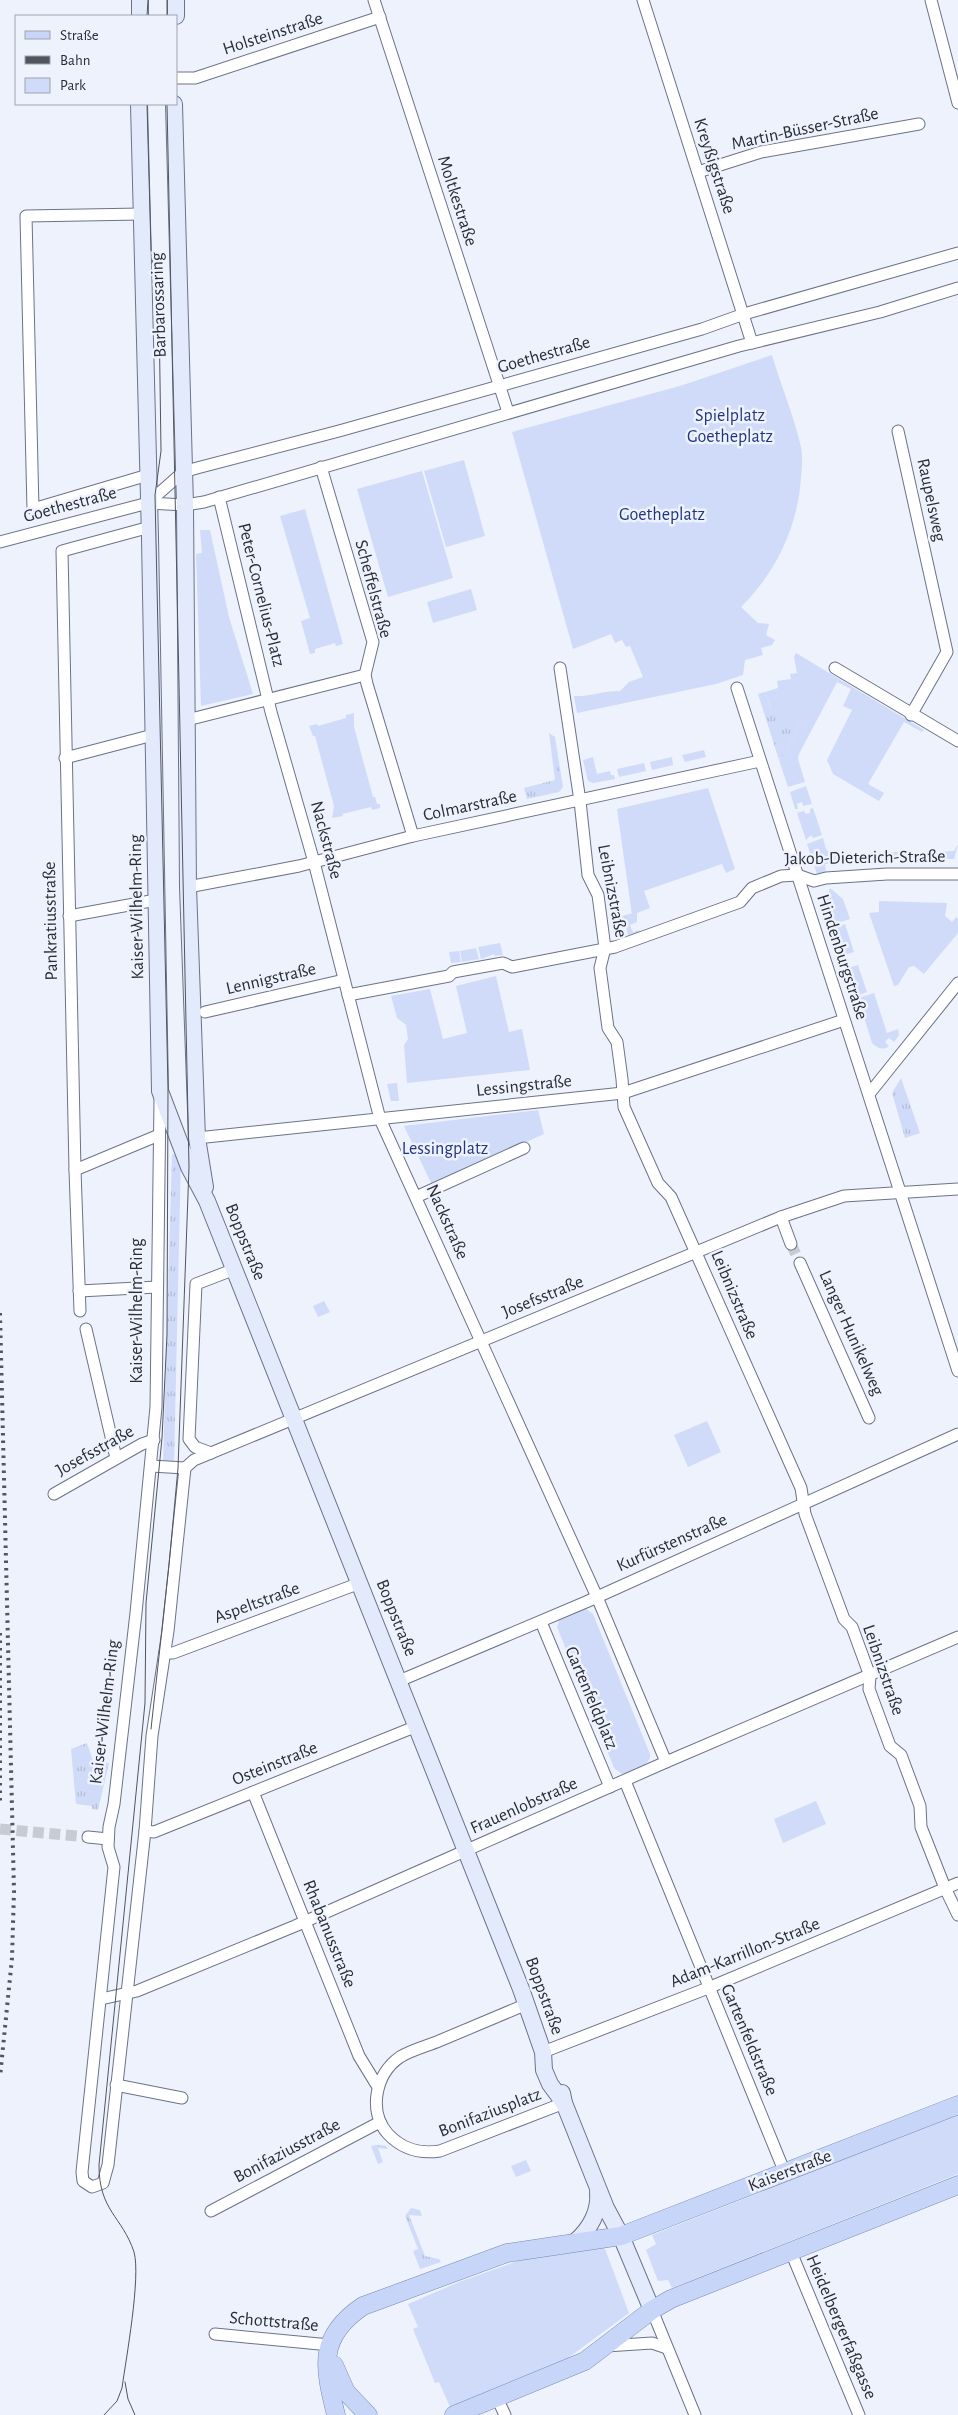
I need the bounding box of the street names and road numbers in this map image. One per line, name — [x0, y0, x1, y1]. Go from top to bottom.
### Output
street label: Holsteinstraße — [221, 9, 325, 59]
street label: Martin-Büsser-Straße — [730, 105, 880, 153]
street label: Kreyßigstraße — [690, 116, 738, 216]
street label: Moltkestraße — [434, 154, 480, 248]
street label: Barbarossaring — [148, 252, 170, 358]
street label: Goethestraße — [496, 333, 592, 377]
street label: Raupelsweg — [913, 457, 949, 543]
street label: Goethestraße — [21, 484, 119, 526]
street label: Peter-Cornelius-Platz — [234, 521, 288, 669]
street label: Scheffelstraße — [351, 538, 395, 640]
street label: Colmarstraße — [422, 787, 518, 825]
street label: Nackstraße — [307, 799, 345, 881]
street label: Kaiser-Wilhelm-Ring — [127, 834, 147, 980]
street label: Leibnizstraße — [594, 843, 630, 939]
street label: Jakob-Dieterich-Straße — [784, 848, 946, 868]
street label: Pankratiusstraße — [41, 861, 61, 981]
street label: Hindenburgstraße — [813, 892, 871, 1022]
street label: Lennigstraße — [224, 960, 318, 998]
street label: Lessingstraße — [475, 1072, 573, 1100]
street label: Nackstraße — [423, 1182, 471, 1262]
street label: Boppstraße — [221, 1201, 269, 1283]
street label: Kaiser-Wilhelm-Ring — [128, 1238, 146, 1384]
street label: Leibnizstraße — [707, 1248, 761, 1342]
street label: Langer Hunikelweg — [815, 1268, 887, 1399]
street label: Josefsstraße — [500, 1273, 586, 1321]
street label: Josefsstraße — [53, 1422, 137, 1480]
street label: Kurfürstenstraße — [614, 1511, 730, 1575]
street label: Boppstraße — [372, 1577, 420, 1659]
street label: Aspeltstraße — [212, 1579, 302, 1627]
street label: Leibnizstraße — [859, 1622, 907, 1718]
street label: Kaiser-Wilhelm-Ring — [87, 1639, 123, 1785]
street label: Gartenfeldplatz — [561, 1644, 621, 1752]
street label: Osteinstraße — [230, 1739, 320, 1789]
street label: Frauenlobstraße — [468, 1774, 580, 1838]
street label: Rhabanusstraße — [299, 1877, 359, 1991]
street label: Adam-Karrillon-Straße — [668, 1915, 822, 1991]
street label: Boppstraße — [522, 1955, 566, 2037]
street label: Gartenfeldstraße — [717, 1982, 781, 2098]
street label: Bonifaziusplatz — [436, 2085, 544, 2141]
street label: Bonifaziusstraße — [231, 2115, 343, 2187]
street label: Kaiserstraße — [746, 2147, 834, 2195]
street label: Heidelbergerfaßgasse — [802, 2252, 880, 2402]
street label: Schottstraße — [229, 2309, 319, 2335]

